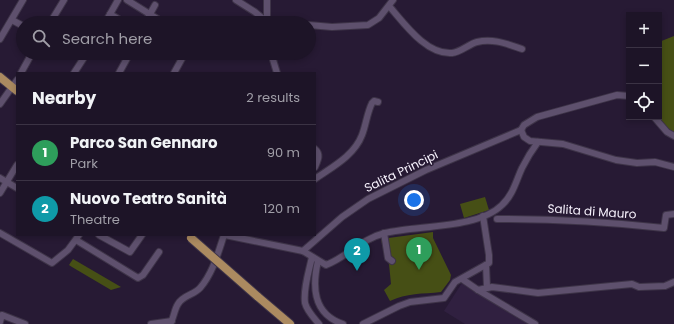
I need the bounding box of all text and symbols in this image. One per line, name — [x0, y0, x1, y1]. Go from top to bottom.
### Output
map controls — [626, 12, 662, 120]
button: + — [626, 12, 662, 48]
search box — [16, 16, 316, 60]
icon: search — [30, 27, 52, 49]
text: Search here — [62, 28, 152, 49]
button: − — [626, 48, 662, 84]
button: locate — [626, 84, 662, 120]
text: Nearby — [32, 86, 96, 110]
text: 2 results — [246, 88, 300, 107]
text: Parco San Gennaro — [70, 132, 218, 153]
text: 1 — [43, 143, 47, 162]
text: 90 m — [267, 143, 300, 162]
street label: Salita Principi — [361, 146, 441, 196]
text: Park — [70, 154, 98, 173]
text: Nuovo Teatro Sanità — [70, 188, 227, 209]
your location — [404, 190, 424, 210]
text: 2 — [41, 199, 49, 218]
text: 120 m — [263, 199, 300, 218]
street label: Salita di Mauro — [547, 199, 637, 223]
text: Theatre — [70, 210, 120, 229]
pin: 1 — [406, 237, 432, 270]
pin: 2 — [344, 238, 370, 271]

